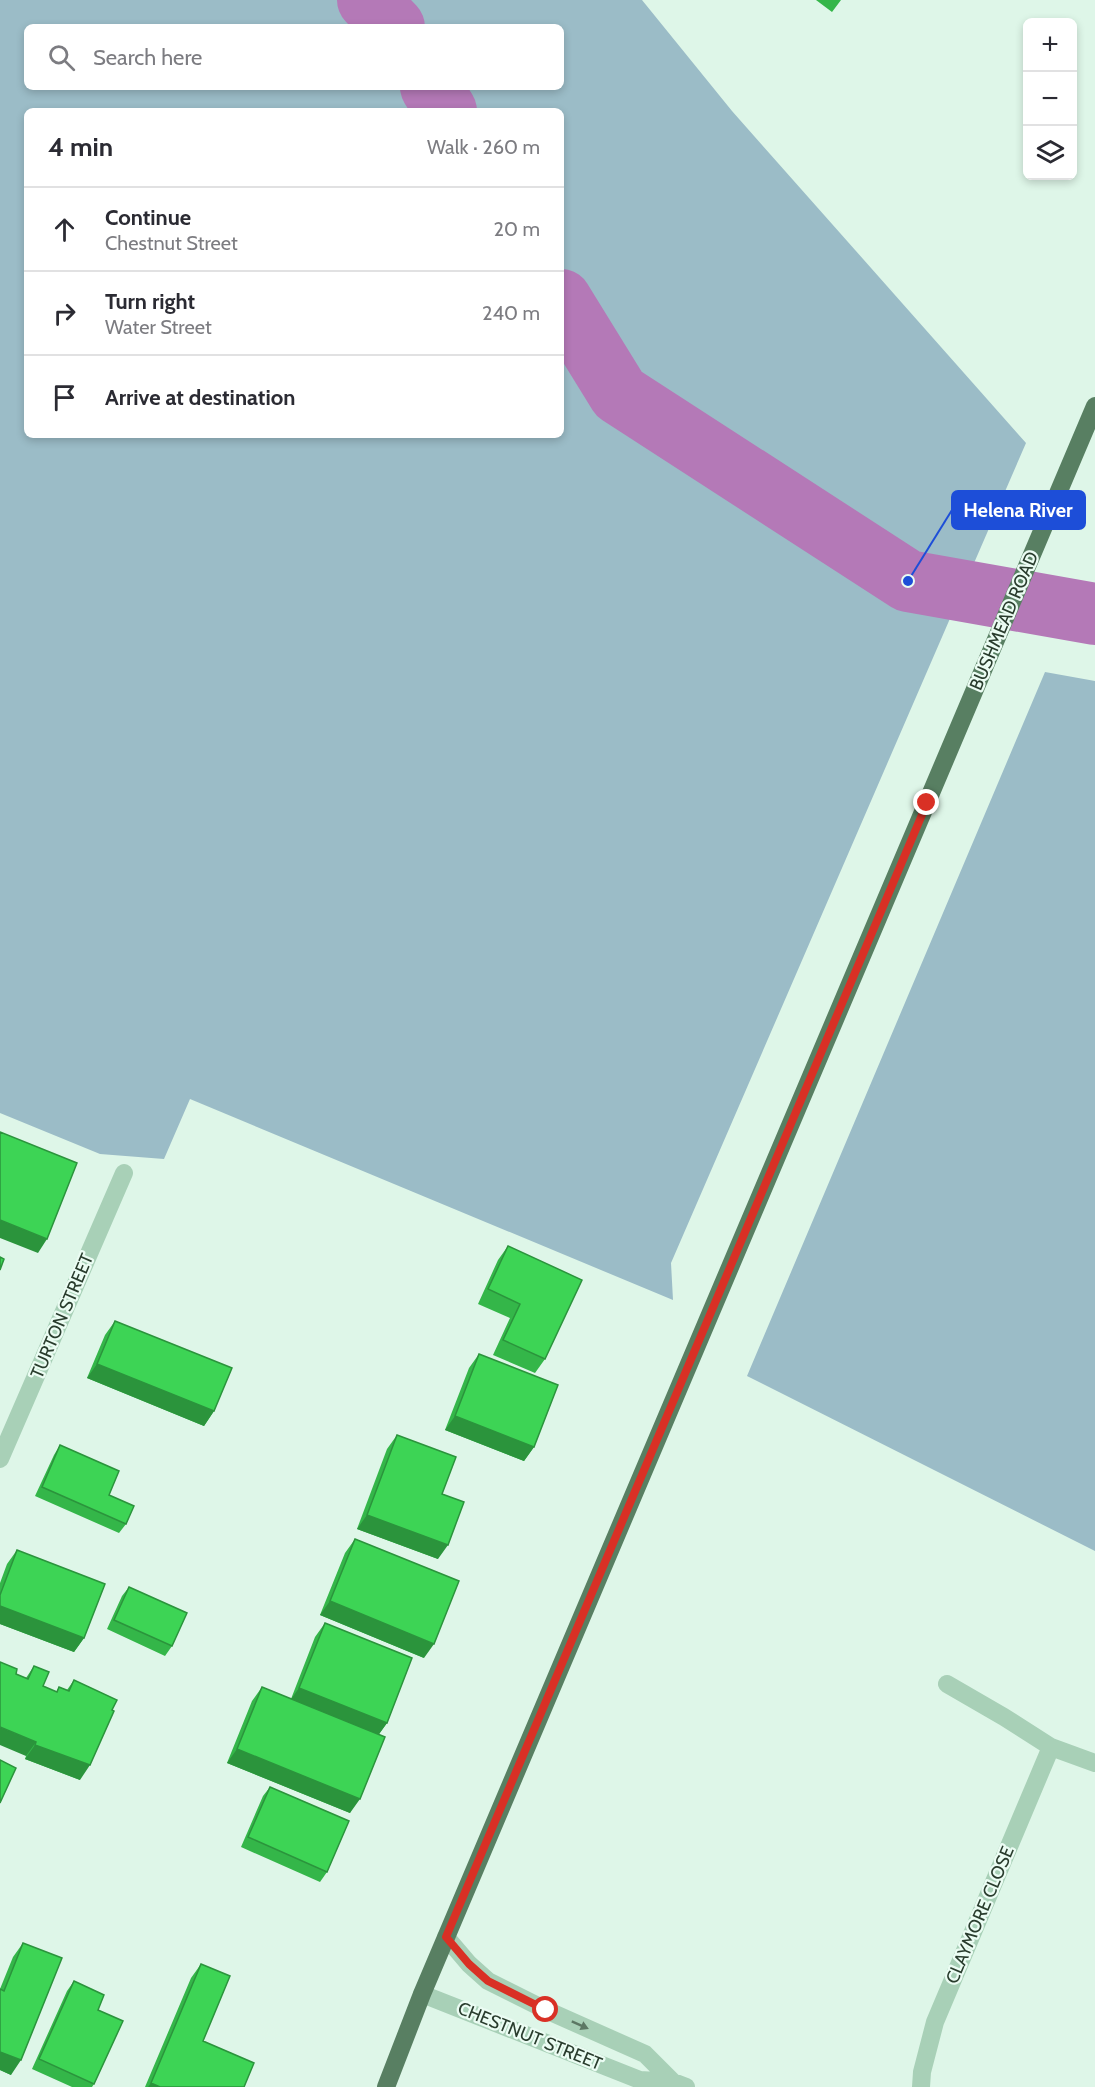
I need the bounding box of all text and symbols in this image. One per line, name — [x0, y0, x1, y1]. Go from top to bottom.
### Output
map controls — [1023, 18, 1077, 180]
button: + — [1023, 18, 1077, 72]
search box — [24, 24, 564, 90]
icon: search — [45, 41, 78, 74]
text: Search here — [93, 44, 202, 71]
button: − — [1023, 72, 1077, 126]
button: layers — [1023, 126, 1077, 180]
text: 4 min — [48, 131, 113, 163]
text: Walk · 260 m — [427, 135, 540, 159]
text: Continue — [105, 204, 191, 231]
icon: ahead — [48, 213, 81, 246]
text: 20 m — [494, 217, 540, 241]
text: Chestnut Street — [105, 231, 238, 255]
text: Turn right — [105, 288, 195, 315]
icon: right — [48, 297, 81, 330]
text: 240 m — [482, 301, 540, 325]
text: Water Street — [105, 315, 212, 339]
icon: arrive — [48, 381, 81, 414]
text: Arrive at destination — [105, 384, 295, 411]
callout: Helena River — [952, 491, 1085, 529]
text: Helena River — [963, 498, 1073, 522]
street label: BUSHMEAD ROAD — [965, 548, 1043, 694]
route end — [913, 789, 939, 815]
street label: TURTON STREET — [26, 1250, 98, 1382]
street label: CLAYMORE CLOSE — [941, 1843, 1019, 1987]
route start — [532, 1996, 558, 2022]
street label: CHESTNUT STREET — [455, 1997, 606, 2075]
one-way arrow — [572, 2021, 589, 2030]

